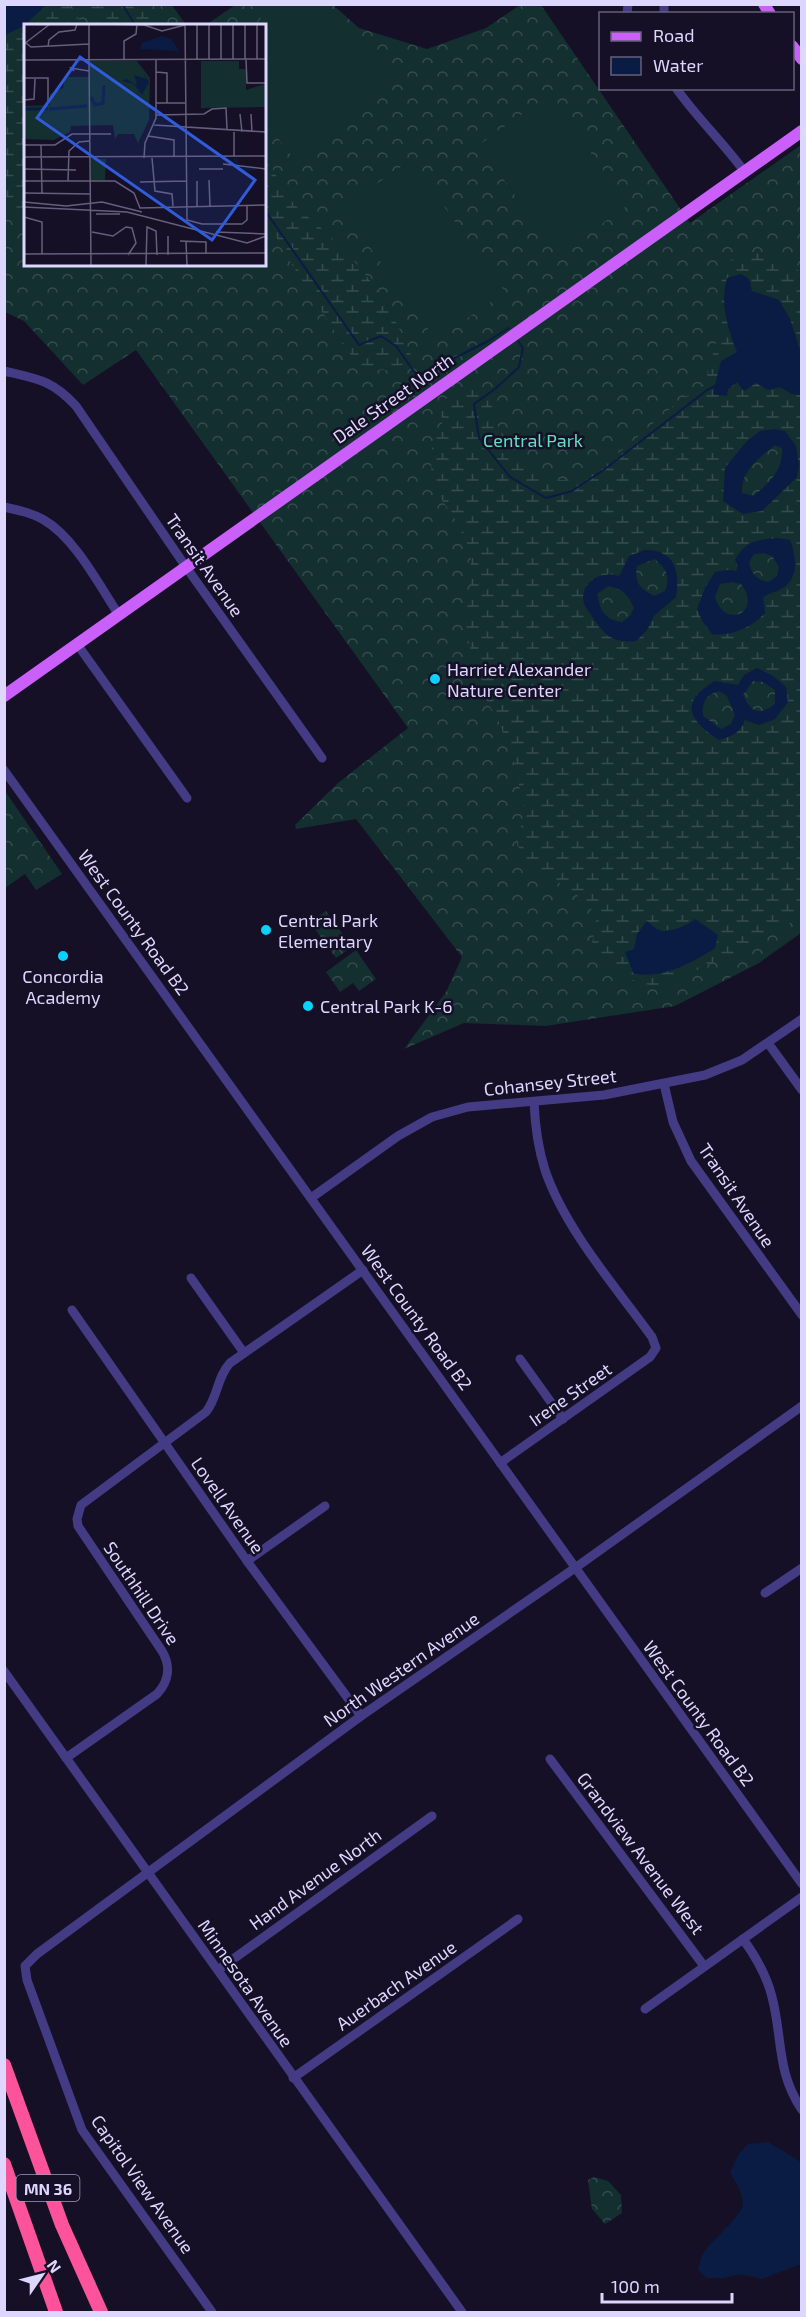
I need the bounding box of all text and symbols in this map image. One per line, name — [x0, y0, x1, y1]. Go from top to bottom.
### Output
legend — [599, 12, 794, 90]
inset map — [24, 24, 266, 266]
text: Road — [653, 24, 694, 46]
text: Water — [653, 54, 703, 76]
street label: Dale Street North — [328, 348, 458, 448]
park label: Central Park — [483, 429, 583, 451]
street label: Transit Avenue — [161, 509, 249, 621]
place label: Harriet Alexander Nature Center — [447, 658, 591, 701]
marker: Harriet Alexander Nature Center — [428, 672, 442, 686]
street label: West County Road B2 — [74, 845, 194, 999]
place label: Central Park Elementary — [278, 909, 378, 952]
marker: Central Park Elementary — [259, 923, 273, 937]
marker: Concordia Academy — [56, 949, 70, 963]
place label: Concordia Academy — [22, 965, 104, 1008]
place label: Central Park K-6 — [320, 995, 453, 1017]
marker: Central Park K-6 — [301, 999, 315, 1013]
street label: Cohansey Street — [483, 1064, 618, 1100]
street label: Transit Avenue — [694, 1139, 780, 1251]
street label: West County Road B2 — [357, 1240, 477, 1394]
street label: Irene Street — [525, 1358, 616, 1430]
street label: Lovell Avenue — [187, 1453, 269, 1557]
street label: Southhill Drive — [99, 1537, 185, 1649]
street label: North Western Avenue — [319, 1607, 483, 1731]
street label: West County Road B2 — [639, 1636, 759, 1790]
street label: Grandview Avenue West — [573, 1768, 709, 1939]
street label: Hand Avenue North — [245, 1824, 385, 1934]
street label: Minnesota Avenue — [194, 1915, 298, 2051]
street label: Auerbach Avenue — [332, 1935, 460, 2035]
street label: Capitol View Avenue — [87, 2110, 199, 2258]
road number: MN 36 — [16, 2175, 80, 2201]
north arrow — [12, 2245, 72, 2305]
text: N — [44, 2256, 66, 2276]
scale bar — [602, 2266, 732, 2304]
text: 100 m — [611, 2275, 660, 2297]

